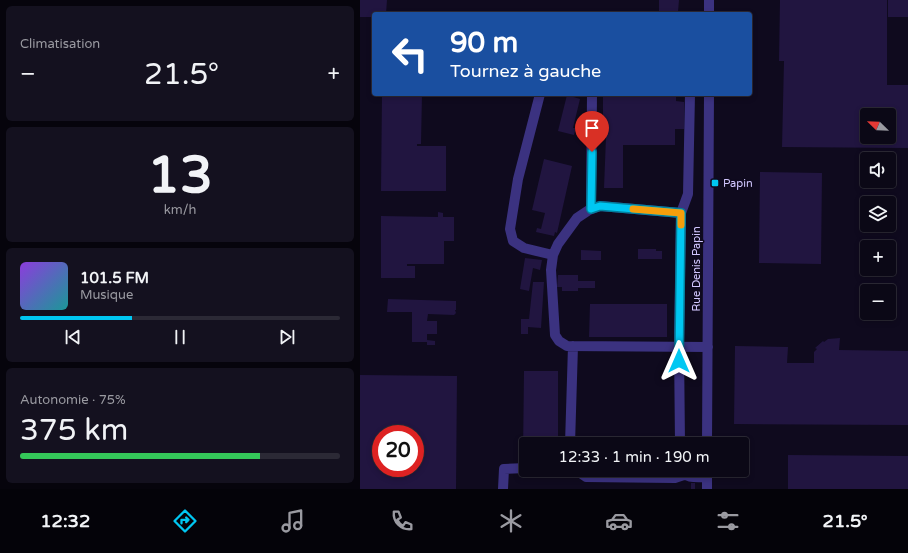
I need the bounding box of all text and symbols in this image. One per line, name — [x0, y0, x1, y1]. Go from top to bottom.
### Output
text: 90 m — [450, 26, 518, 60]
icon: left — [384, 28, 436, 80]
text: Climatisation — [20, 36, 100, 52]
text: 21.5° — [144, 56, 219, 93]
text: Tournez à gauche — [450, 60, 601, 82]
text: − — [20, 61, 36, 87]
text: + — [328, 61, 340, 87]
north arrow — [860, 108, 896, 144]
map controls — [860, 108, 896, 320]
pin — [575, 111, 609, 152]
icon: arrive — [581, 117, 603, 139]
text: 13 — [147, 144, 213, 207]
button: sound — [860, 152, 896, 188]
place label: Papin — [723, 177, 753, 190]
marker: Papin — [710, 178, 720, 188]
button: layers — [860, 196, 896, 232]
text: km/h — [164, 202, 196, 218]
street label: Rue Denis Papin — [690, 226, 703, 312]
button: + — [860, 240, 896, 276]
text: 101.5 FM — [80, 269, 149, 287]
button: − — [860, 284, 896, 320]
text: Musique — [80, 287, 133, 303]
icon: previous — [62, 326, 84, 348]
icon: pause — [169, 326, 191, 348]
icon: next — [276, 326, 298, 348]
position arrow — [658, 340, 700, 382]
text: Autonomie · 75% — [20, 392, 126, 408]
text: 375 km — [20, 412, 128, 449]
speed limit sign: 20 — [372, 425, 424, 477]
text: 12:33 · 1 min · 190 m — [559, 448, 709, 466]
icon: directions — [171, 507, 199, 535]
icon: music — [279, 507, 307, 535]
icon: phone — [388, 507, 416, 535]
icon: climate — [497, 507, 525, 535]
icon: car — [605, 507, 633, 535]
icon: filters — [714, 507, 742, 535]
text: 12:32 — [40, 510, 90, 532]
text: 21.5° — [823, 510, 868, 532]

